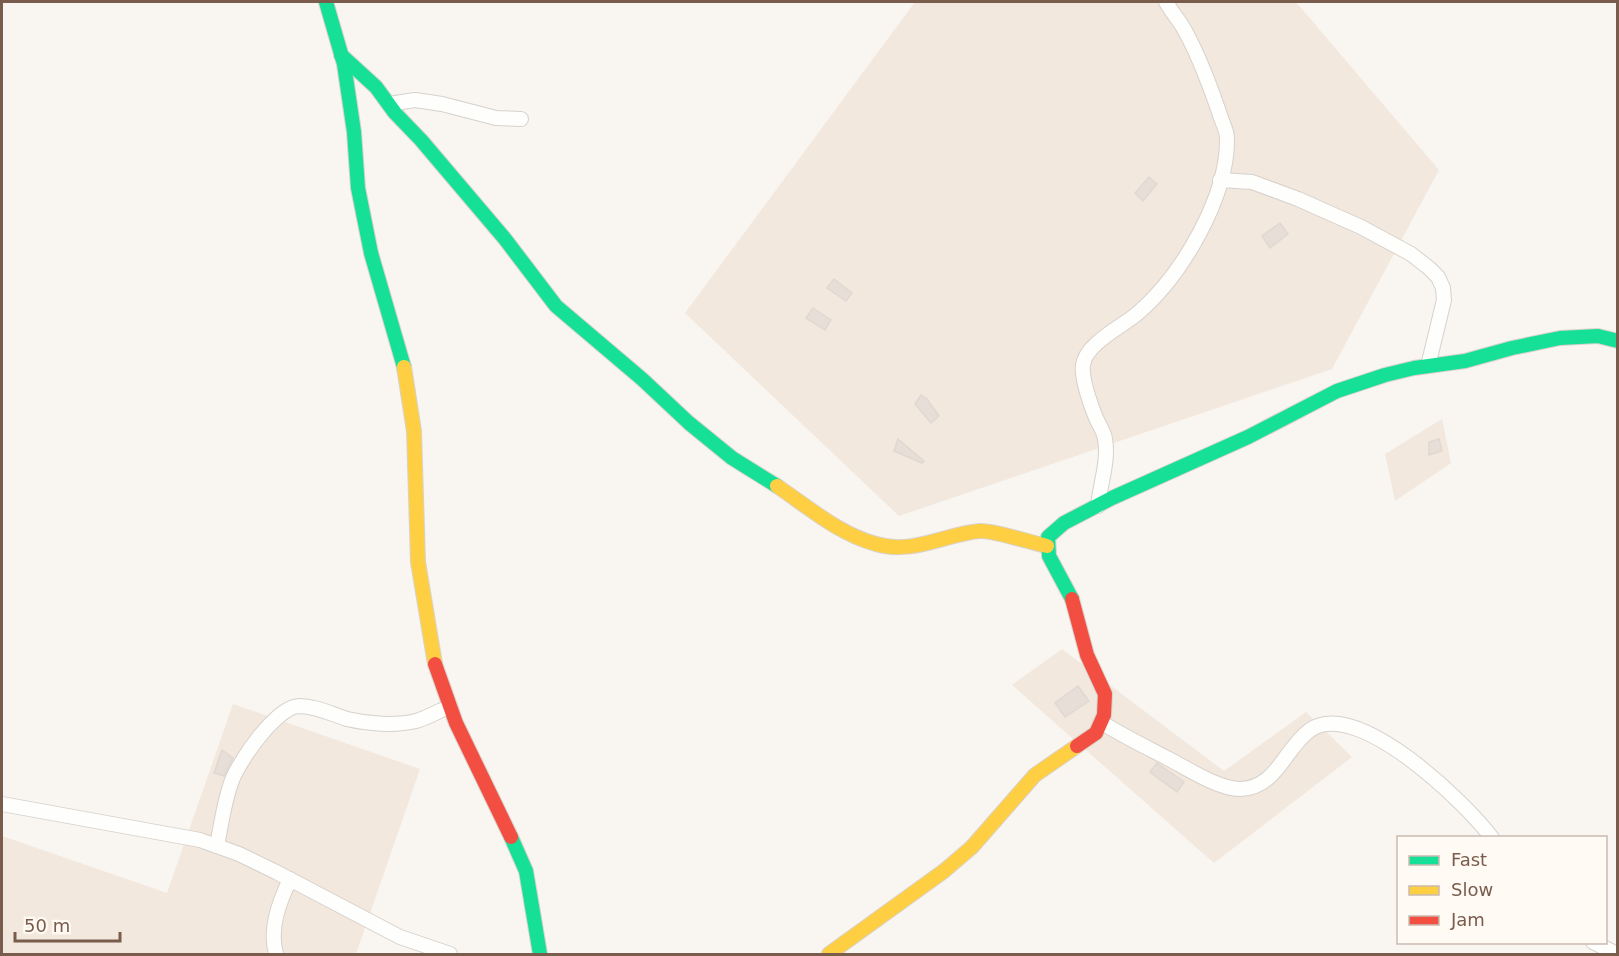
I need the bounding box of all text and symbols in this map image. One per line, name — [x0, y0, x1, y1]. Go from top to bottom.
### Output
legend — [1397, 836, 1607, 944]
text: Fast — [1451, 849, 1487, 870]
text: Slow — [1451, 879, 1493, 900]
scale bar — [15, 905, 120, 943]
text: Jam — [1450, 909, 1485, 930]
text: 50 m — [24, 915, 70, 936]

